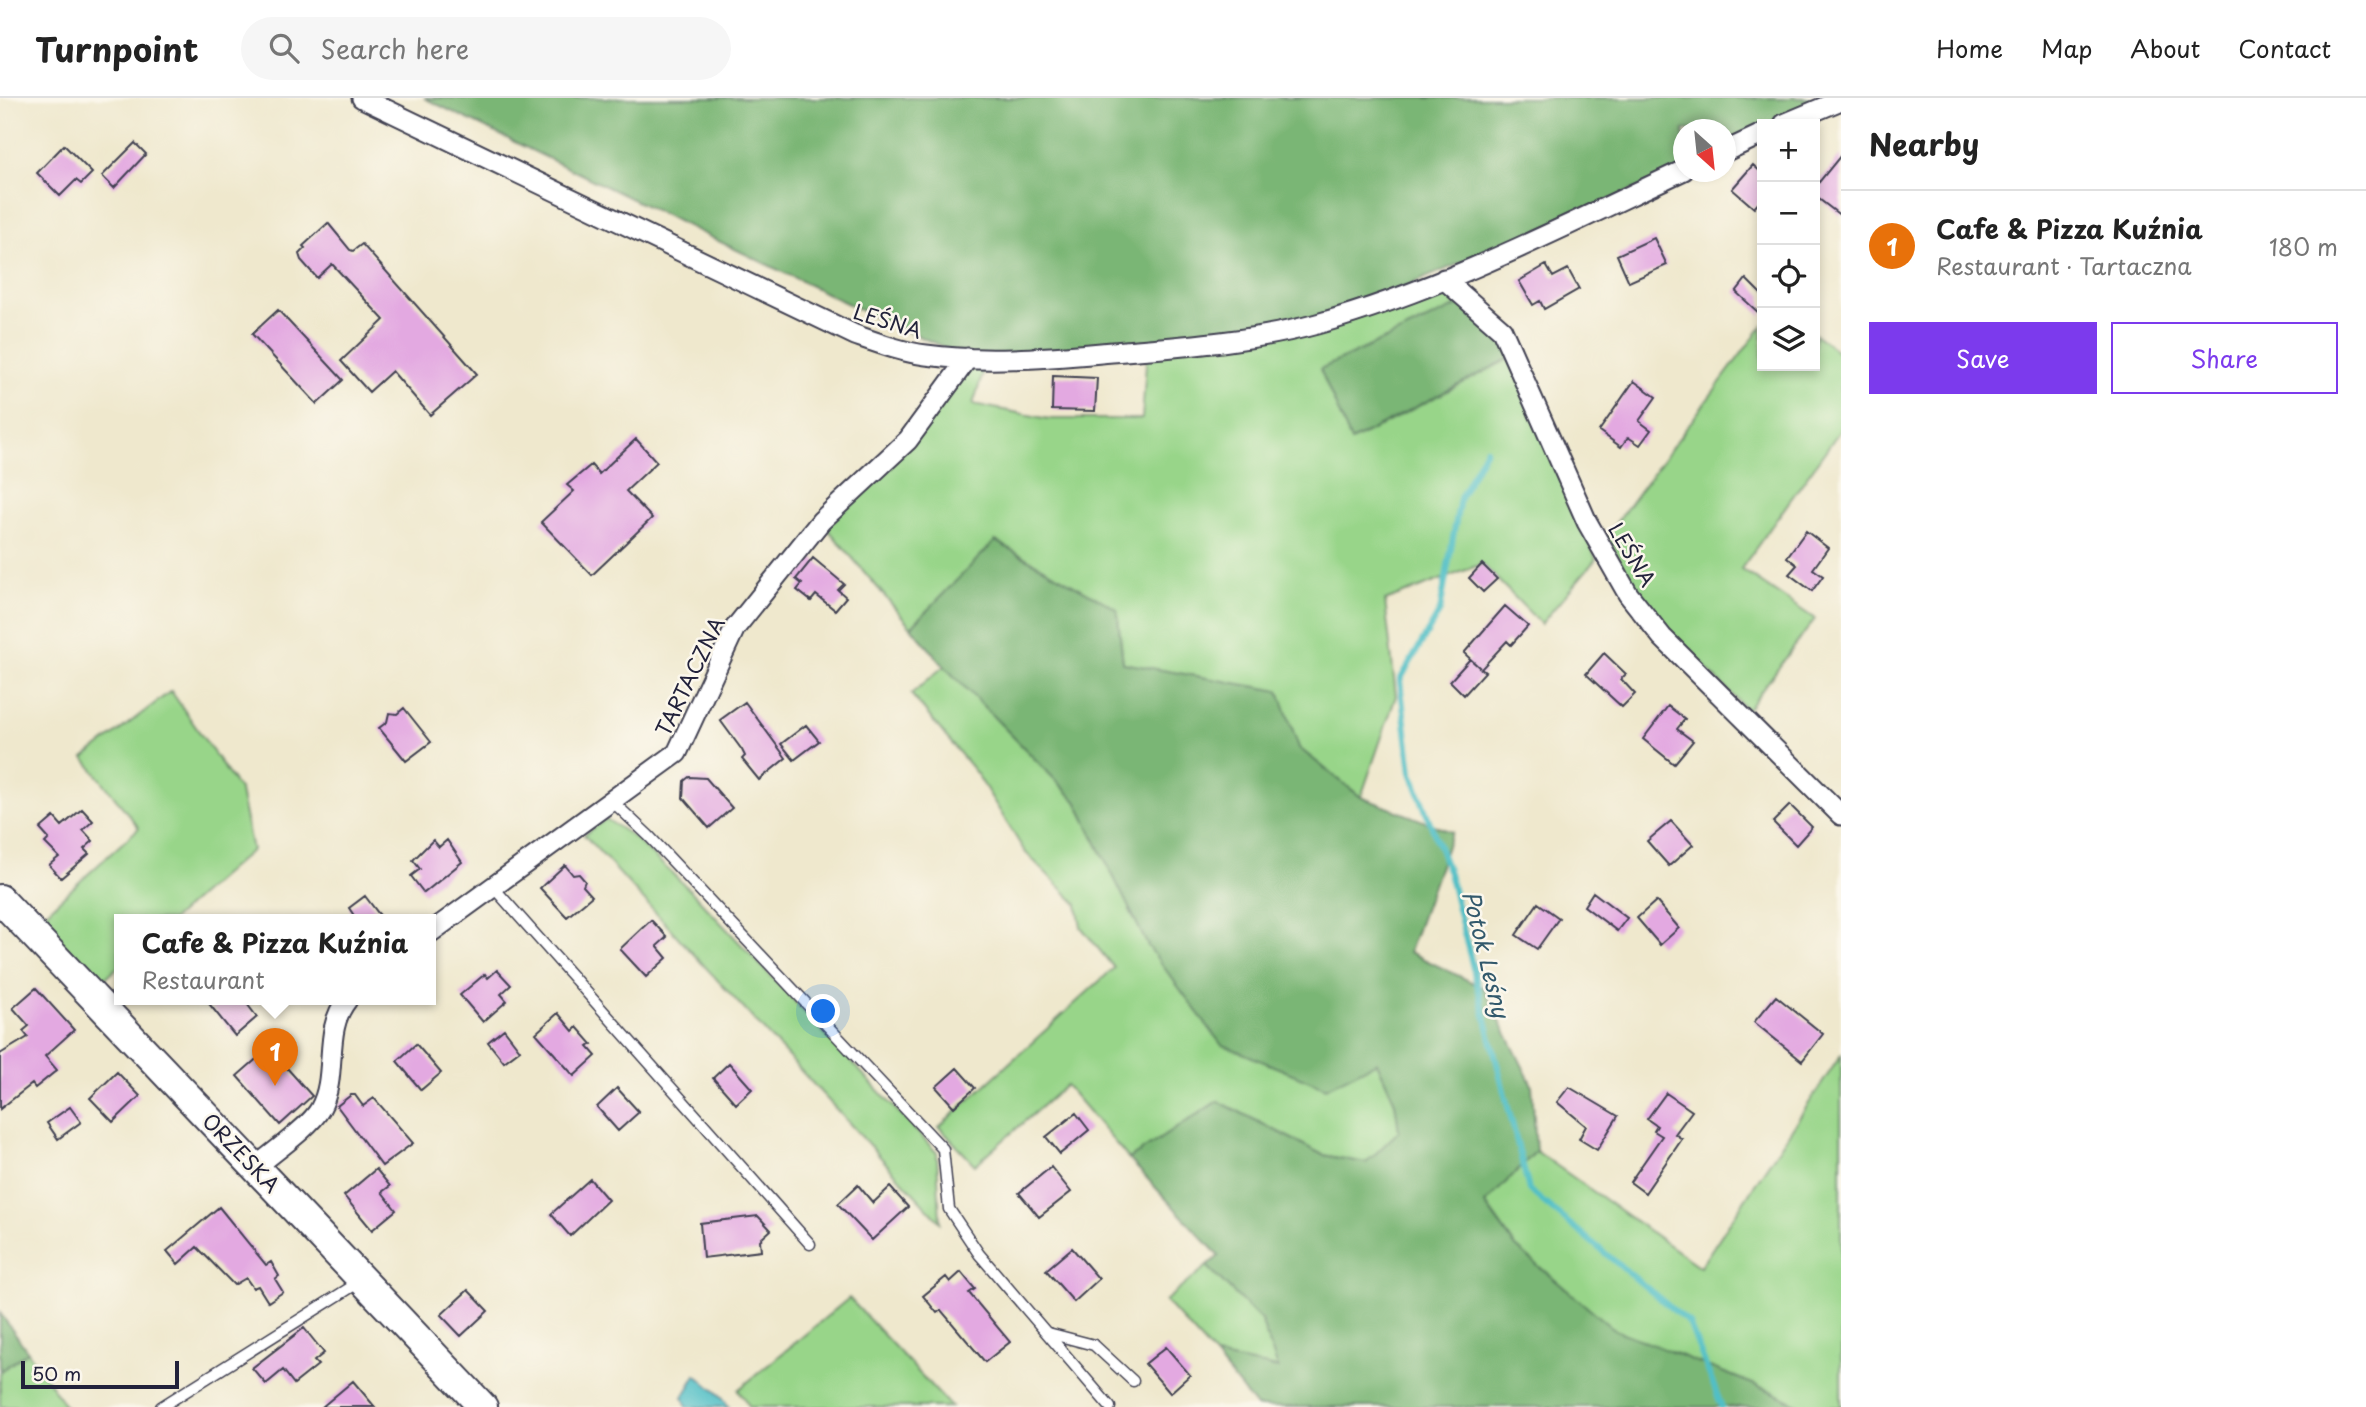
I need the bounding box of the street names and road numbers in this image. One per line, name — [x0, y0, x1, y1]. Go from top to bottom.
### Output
street label: LEŚNA — [850, 294, 926, 346]
street label: LEŚNA — [1601, 516, 1665, 592]
street label: TARTACZNA — [646, 611, 732, 741]
street label: ORZESKA — [196, 1105, 288, 1199]

